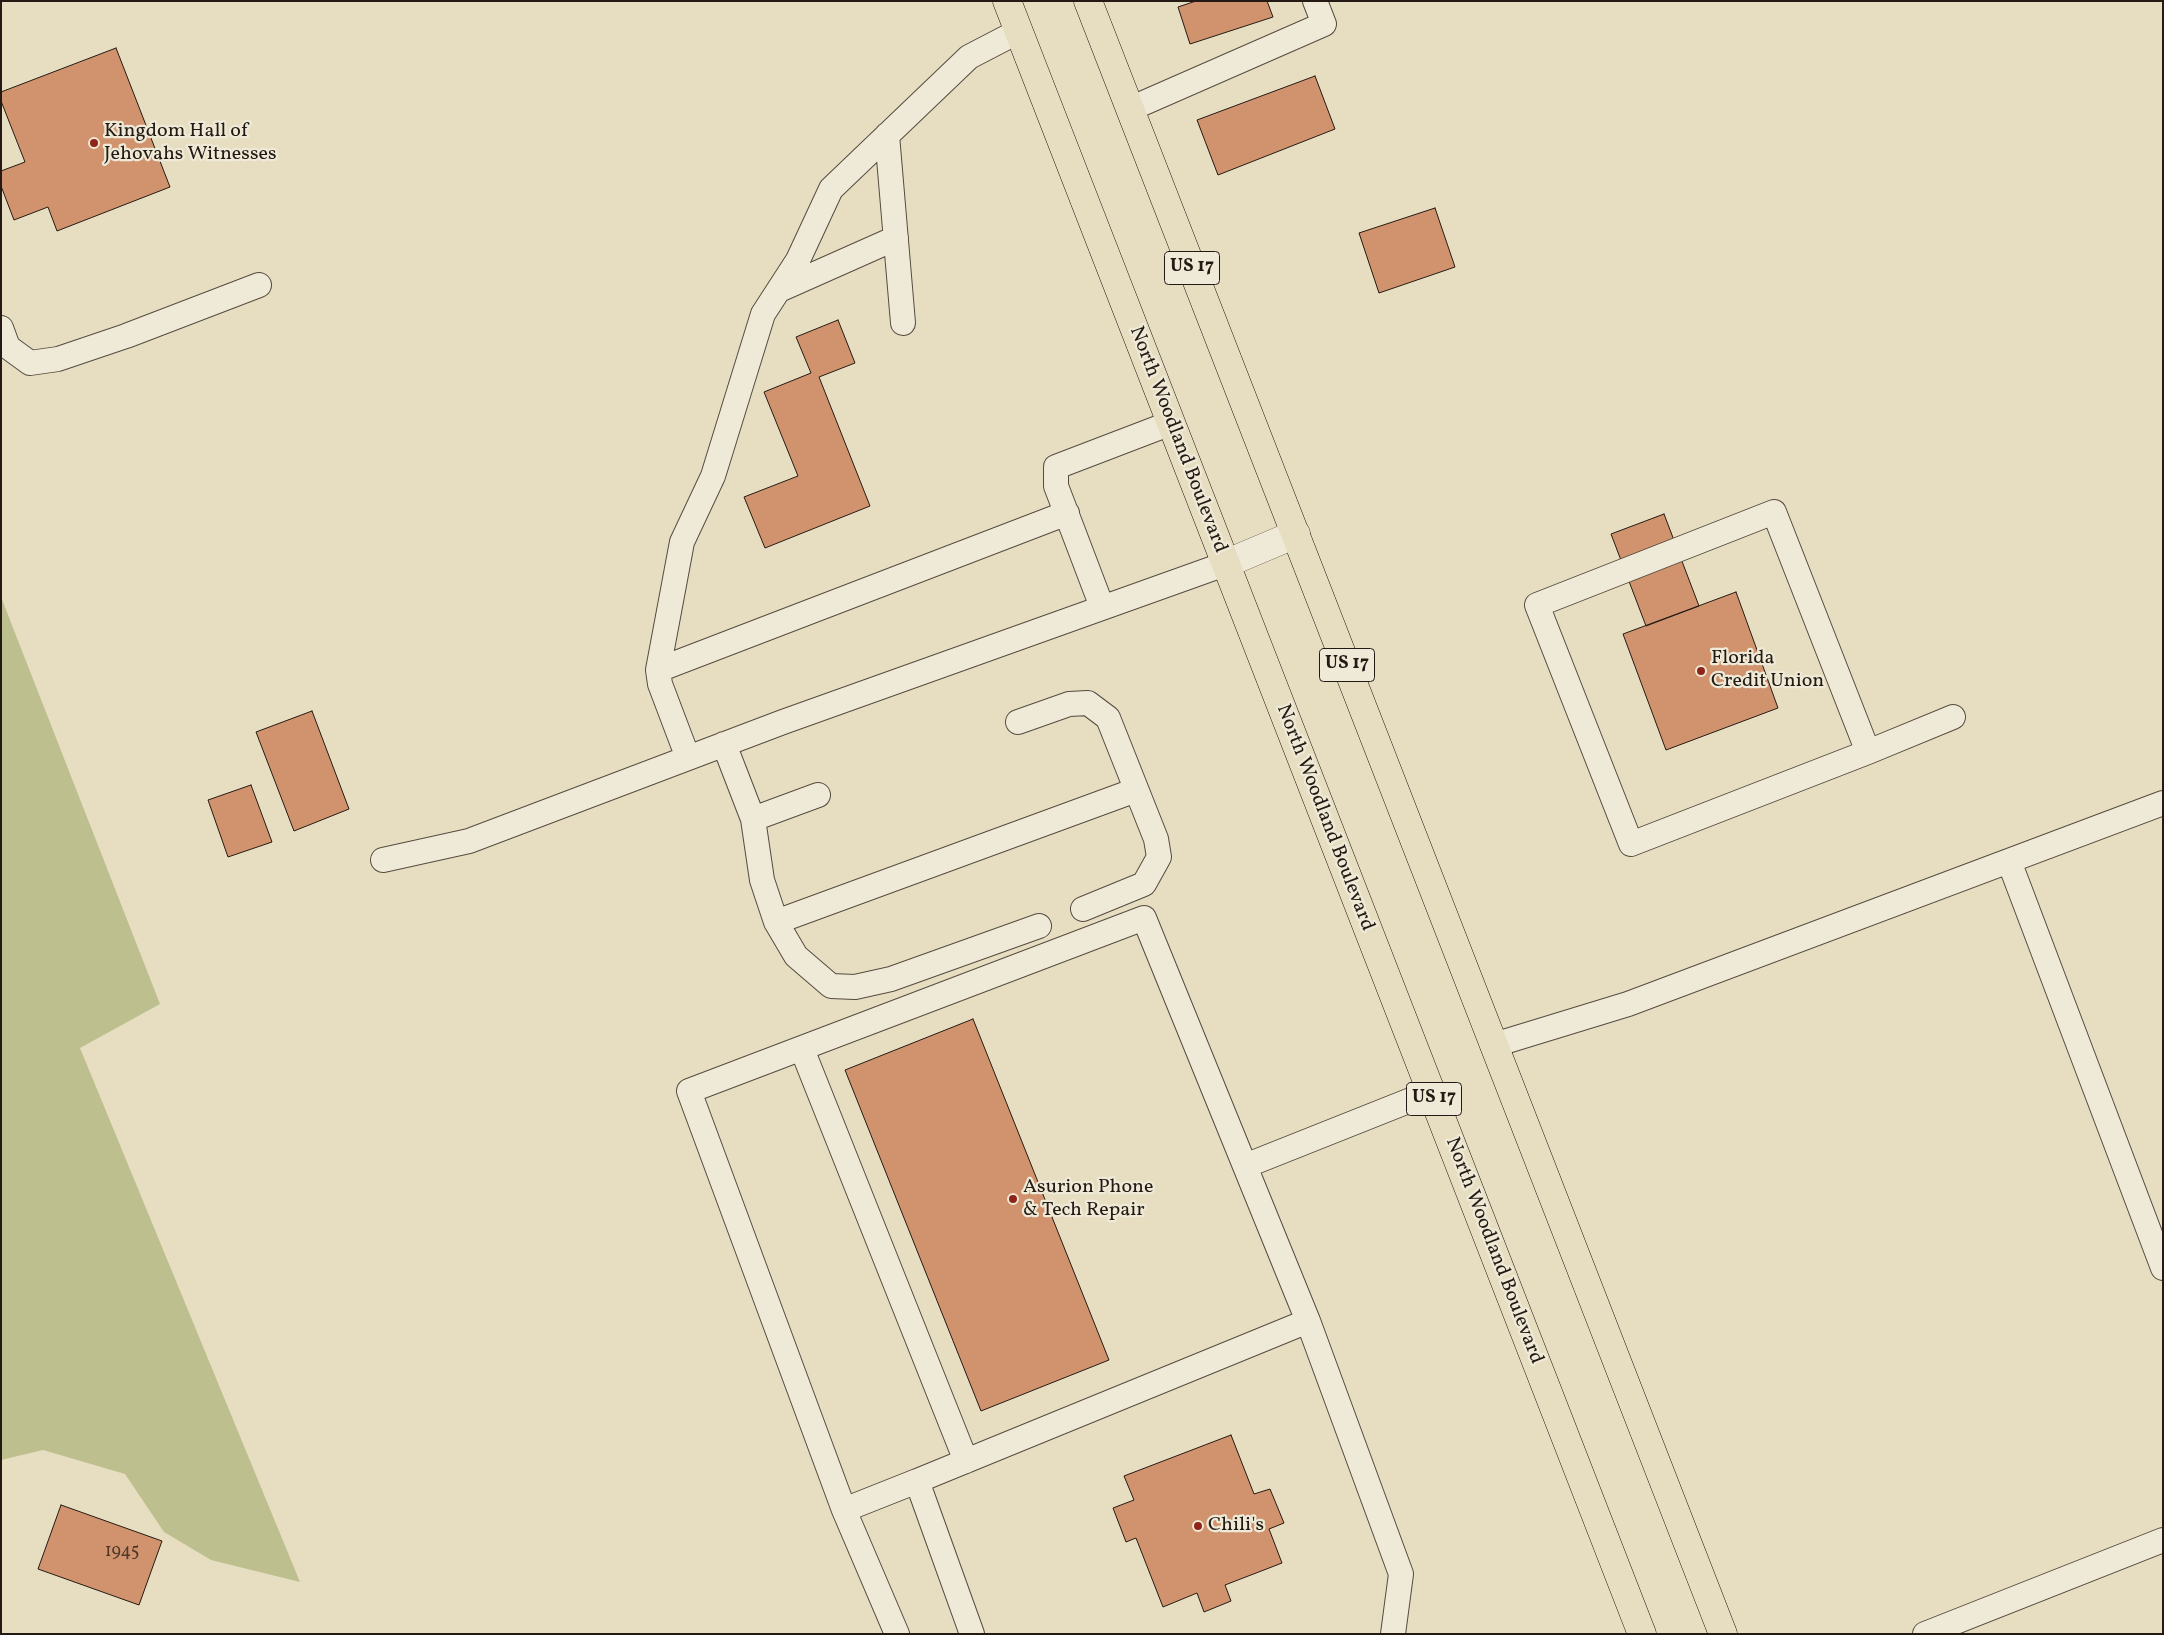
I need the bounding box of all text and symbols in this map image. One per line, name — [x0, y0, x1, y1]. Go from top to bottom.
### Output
place label: Kingdom Hall of Jehovahs Witnesses — [104, 120, 276, 167]
marker: Kingdom Hall of Jehovahs Witnesses — [88, 137, 100, 149]
road number: US 17 — [1164, 252, 1220, 284]
street label: North Woodland Boulevard — [1123, 323, 1231, 557]
place label: Florida Credit Union — [1711, 647, 1824, 694]
road number: US 17 — [1320, 648, 1374, 682]
marker: Florida Credit Union — [1695, 665, 1707, 677]
street label: North Woodland Boulevard — [1270, 701, 1378, 935]
road number: US 17 — [1406, 1082, 1462, 1116]
street label: North Woodland Boulevard — [1439, 1134, 1547, 1368]
place label: Asurion Phone & Tech Repair — [1023, 1176, 1153, 1223]
marker: Asurion Phone & Tech Repair — [1007, 1193, 1019, 1205]
place label: Chili's — [1208, 1514, 1264, 1538]
marker: Chili's — [1192, 1520, 1204, 1532]
house number: 1945 — [105, 1542, 139, 1564]

